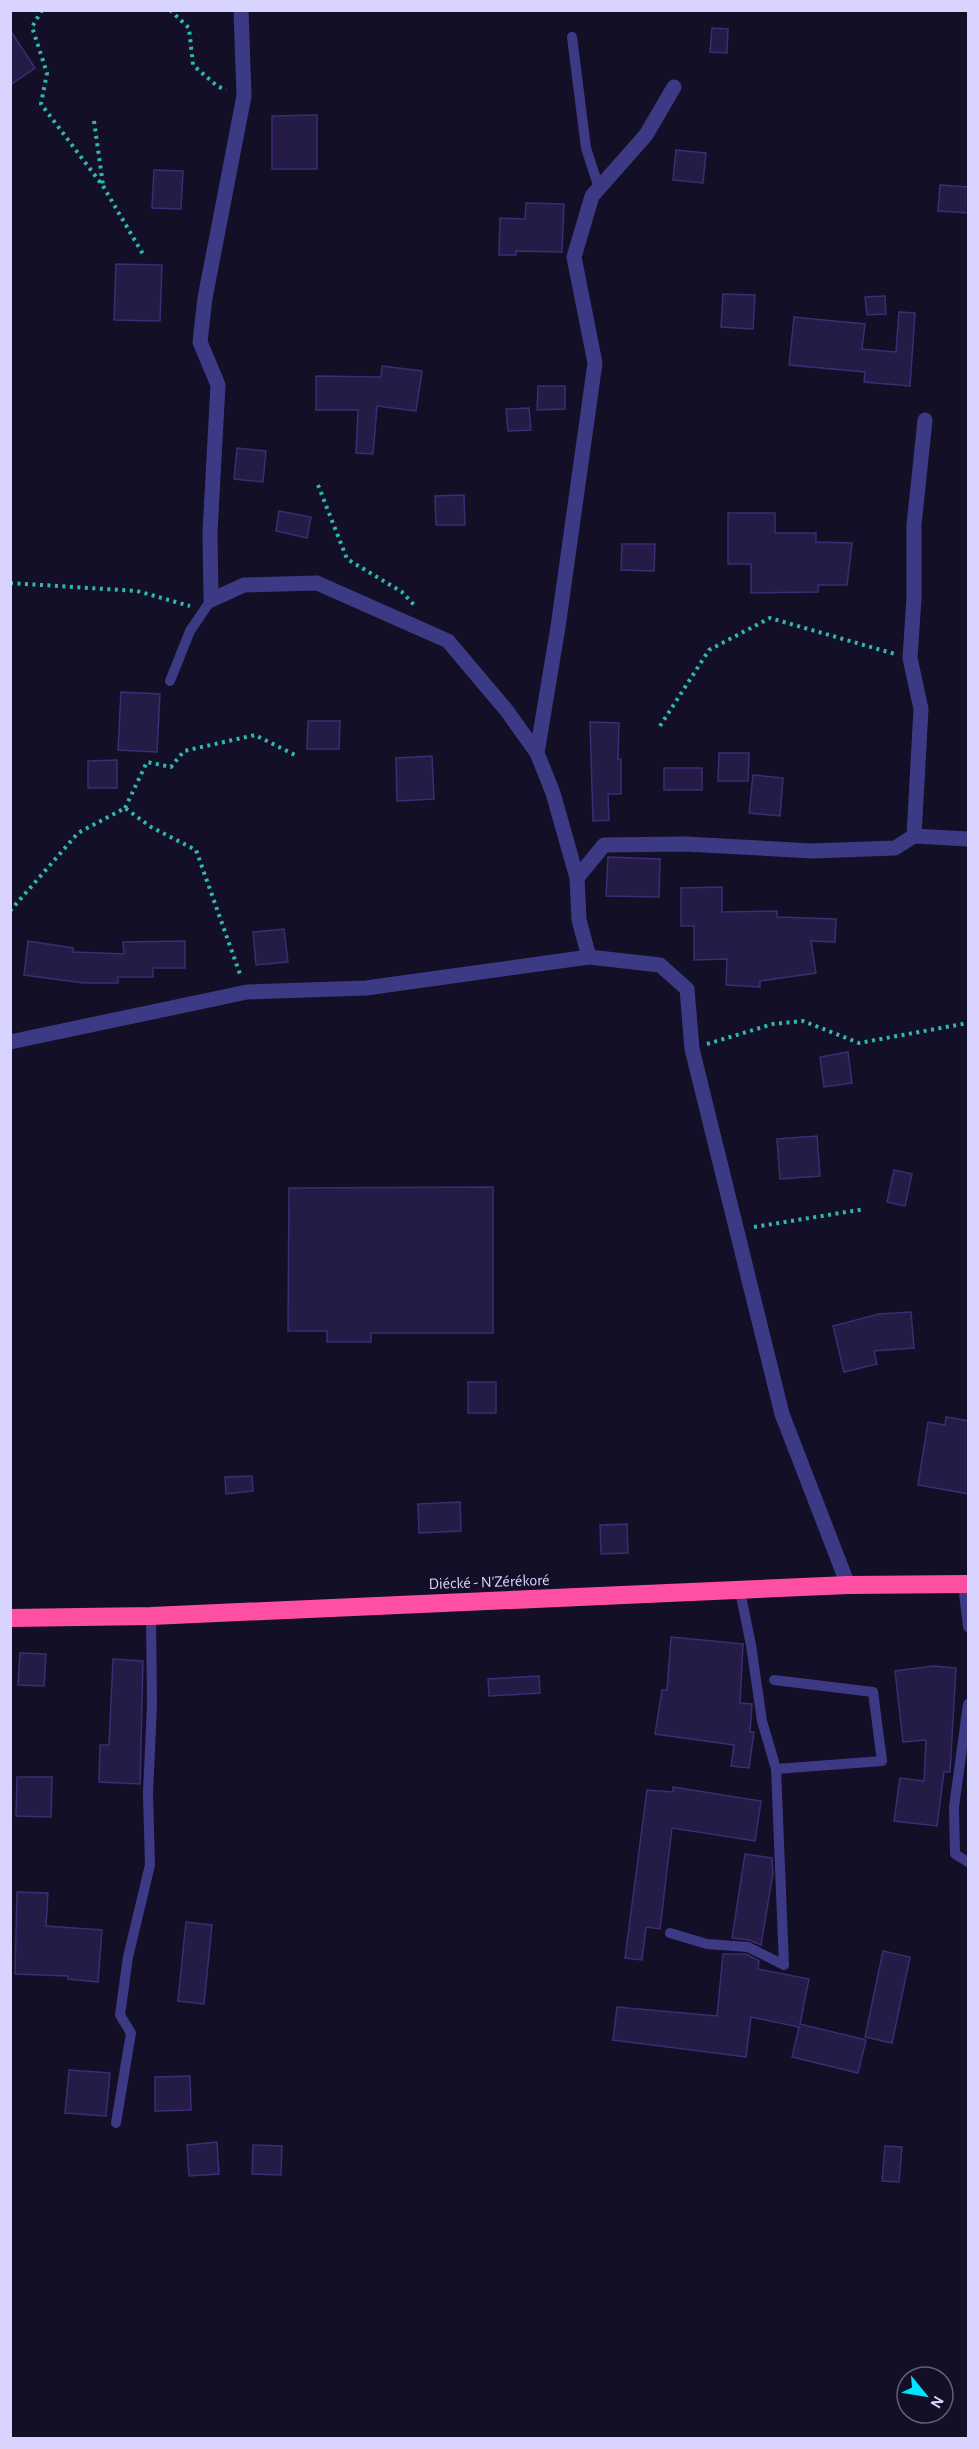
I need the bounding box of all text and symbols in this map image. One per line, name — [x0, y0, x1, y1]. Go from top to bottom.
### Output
street label: Diécké - N'Zérékoré — [428, 1572, 550, 1592]
north arrow — [895, 2365, 955, 2425]
text: N — [927, 2393, 947, 2411]

